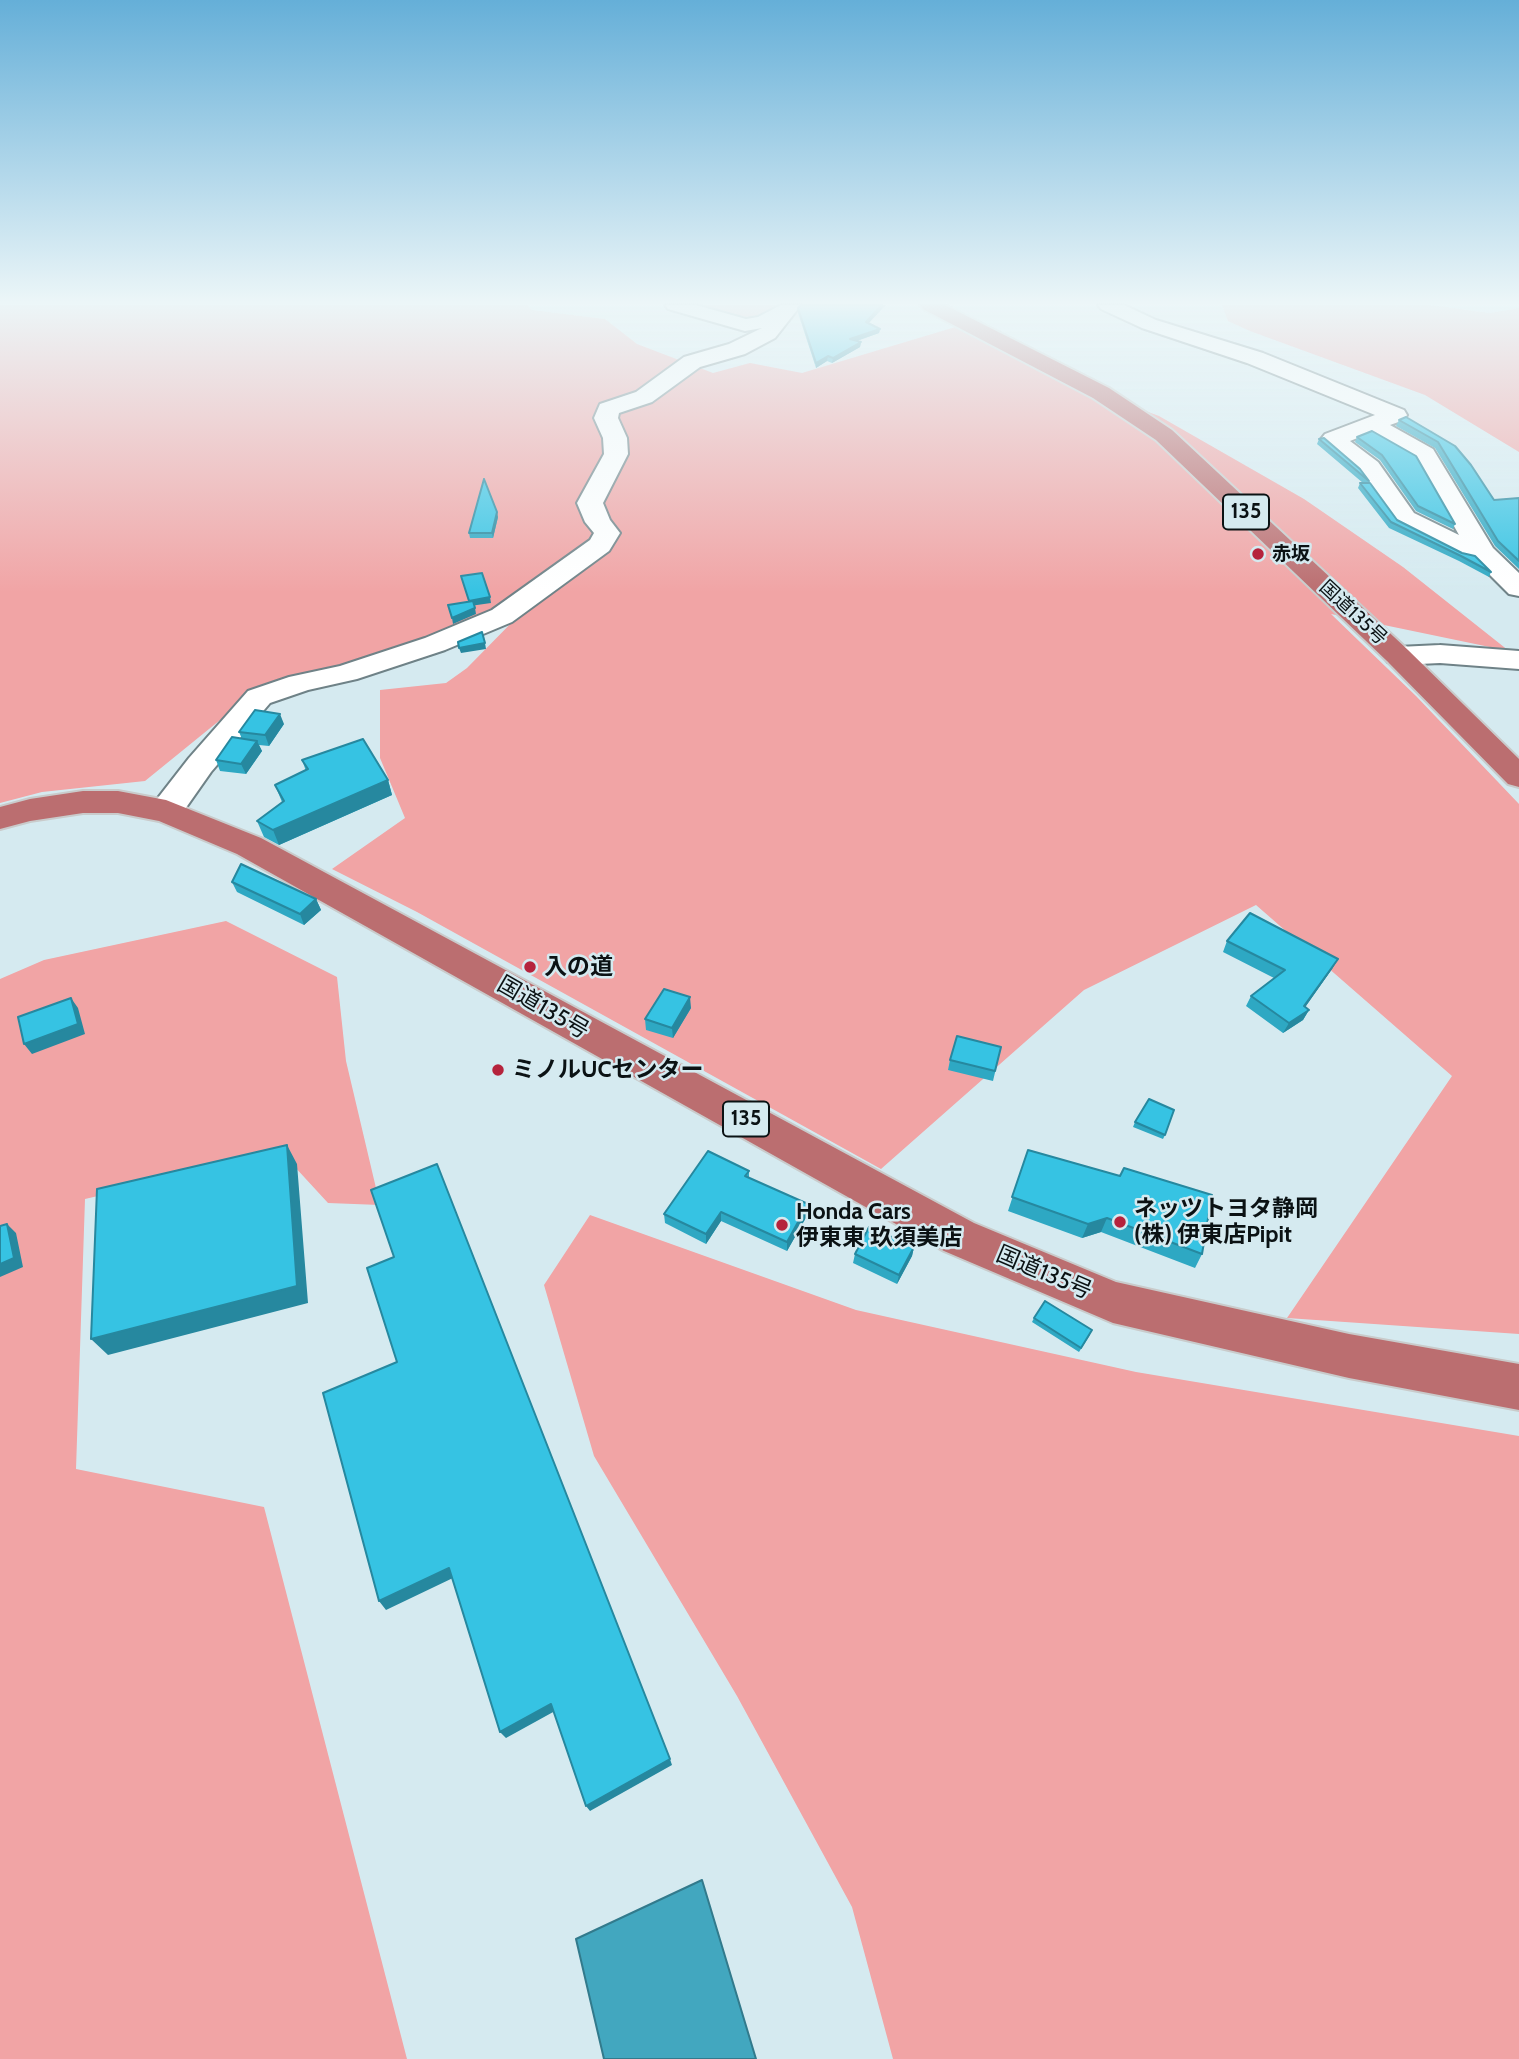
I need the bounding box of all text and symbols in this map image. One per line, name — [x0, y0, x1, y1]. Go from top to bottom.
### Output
road number: 135 — [1223, 494, 1269, 530]
place label: 赤坂 — [1272, 543, 1310, 565]
marker: 赤坂 — [1250, 546, 1266, 562]
street label: 国道135号 — [1315, 576, 1391, 650]
place label: 入の道 — [544, 953, 613, 981]
marker: 入の道 — [522, 959, 538, 975]
street label: 国道135号 — [492, 971, 594, 1045]
place label: ミノルUCセンター — [512, 1056, 704, 1084]
marker: ミノルUCセンター — [490, 1062, 506, 1078]
road number: 135 — [723, 1102, 769, 1136]
place label: ネッツトヨタ静岡 (株) 伊東店Pipit — [1134, 1195, 1318, 1249]
place label: Honda Cars 伊東東 玖須美店 — [796, 1198, 962, 1252]
marker: ネッツトヨタ静岡 (株) 伊東店Pipit — [1112, 1214, 1128, 1230]
marker: Honda Cars 伊東東 玖須美店 — [774, 1217, 790, 1233]
street label: 国道135号 — [992, 1240, 1096, 1306]

